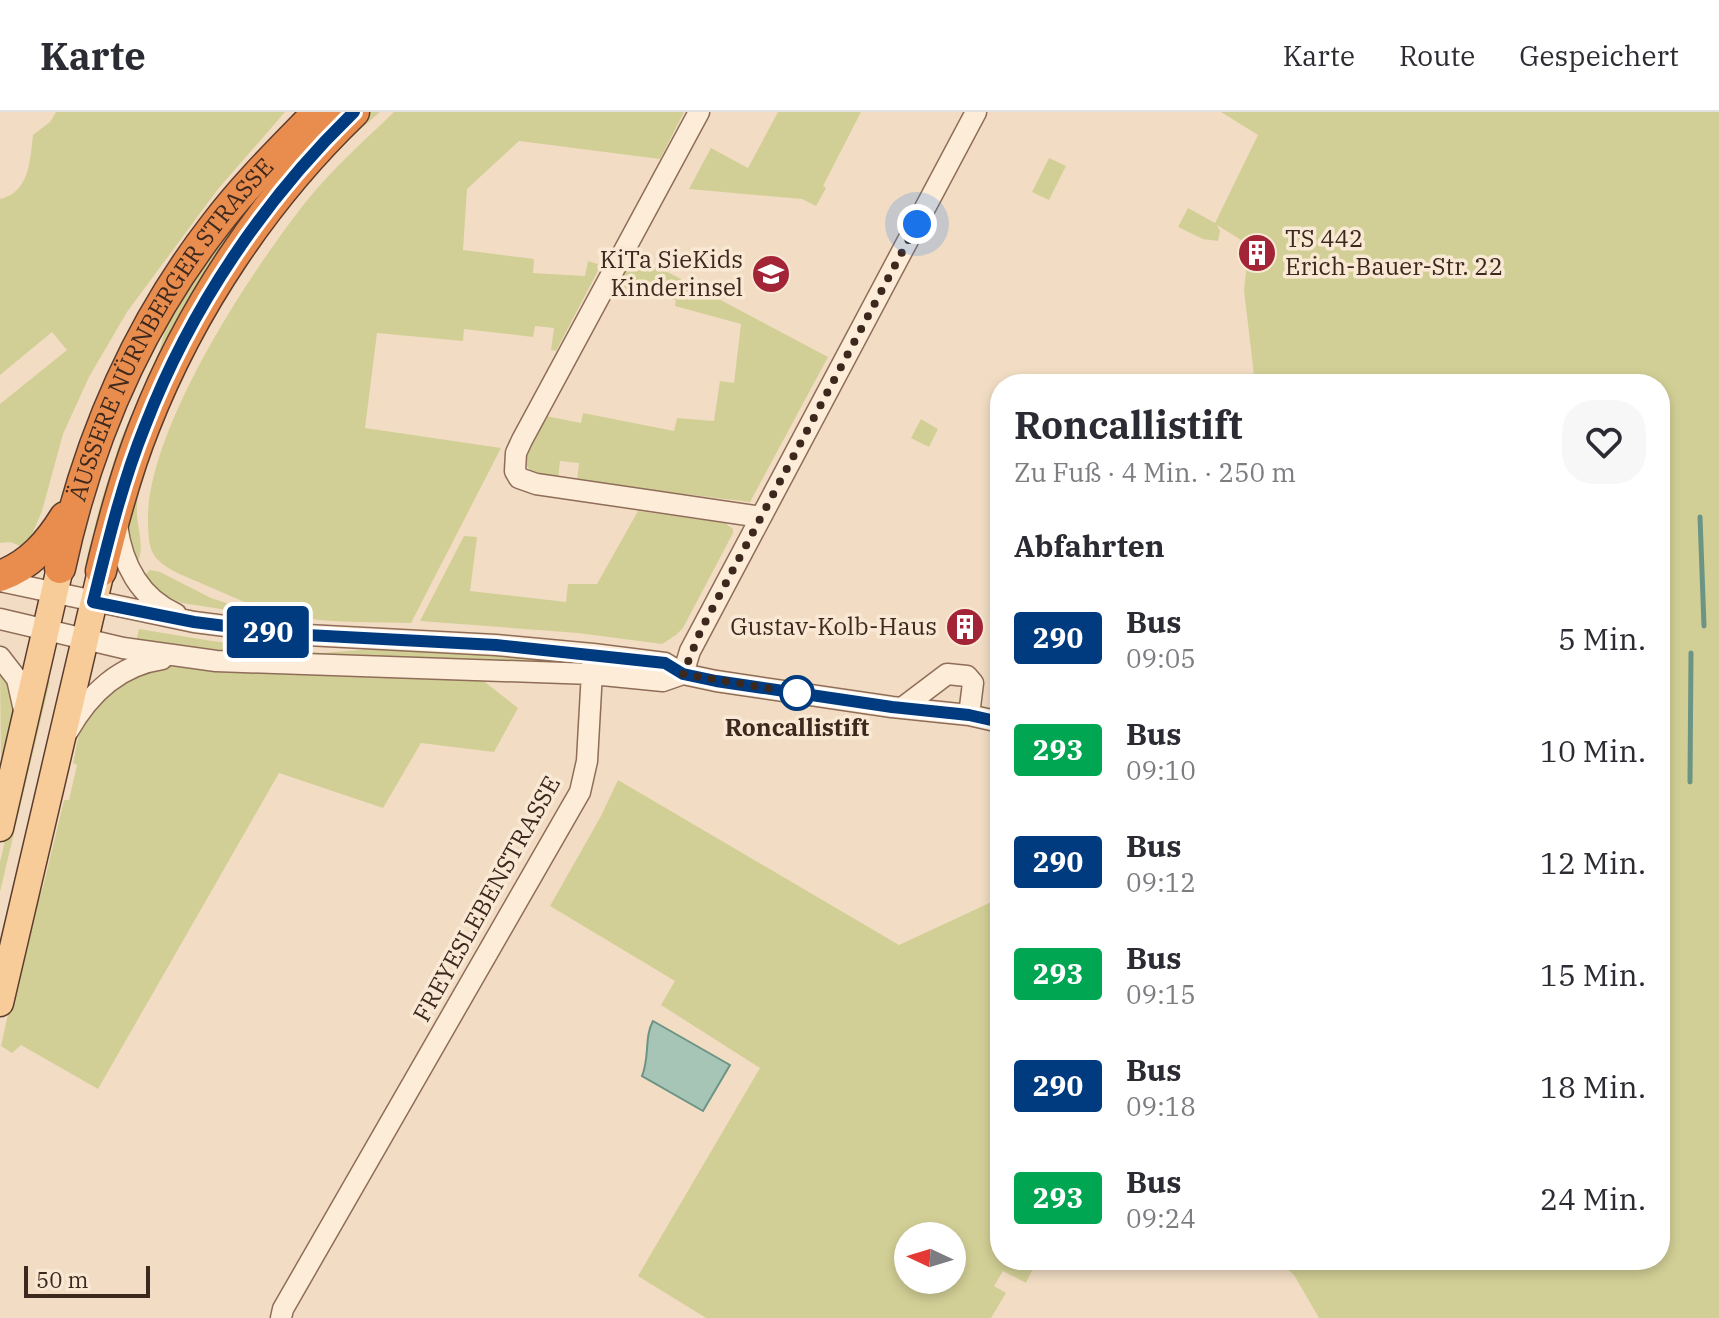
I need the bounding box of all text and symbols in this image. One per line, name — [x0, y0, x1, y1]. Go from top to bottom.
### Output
text: Karte — [40, 31, 146, 80]
text: Karte — [1283, 37, 1355, 74]
text: Route — [1399, 37, 1475, 74]
text: Gespeichert — [1519, 37, 1679, 74]
street label: ÄUSSERE NÜRNBERGER STRASSE — [61, 151, 280, 505]
your location — [897, 204, 937, 244]
place label: TS 442 Erich-Bauer-Str. 22 — [1285, 222, 1503, 282]
building icon: TS 442 Erich-Bauer-Str. 22 — [1236, 232, 1278, 274]
place label: KiTa SieKids Kinderinsel — [600, 243, 743, 303]
school or university icon: KiTa SieKids Kinderinsel — [750, 253, 792, 295]
text: Roncallistift — [1014, 400, 1243, 449]
button: heart — [1562, 400, 1646, 484]
text: Zu Fuß · 4 Min. · 250 m — [1014, 455, 1296, 489]
text: Abfahrten — [1014, 526, 1165, 565]
text: Bus — [1126, 602, 1181, 641]
line badge: 290 — [222, 606, 314, 658]
building icon: Gustav-Kolb-Haus — [944, 606, 986, 648]
place label: Gustav-Kolb-Haus — [730, 610, 937, 642]
text: 290 — [243, 613, 293, 650]
text: 290 — [1033, 619, 1083, 656]
text: 5 Min. — [1558, 619, 1646, 658]
text: 09:05 — [1126, 641, 1196, 675]
marker: Roncallistift — [780, 676, 814, 710]
place label: Roncallistift — [725, 711, 869, 743]
text: Bus — [1126, 714, 1181, 753]
text: 293 — [1033, 731, 1083, 768]
text: 10 Min. — [1540, 731, 1646, 770]
text: 09:10 — [1126, 753, 1196, 787]
street label: FREYESLEBENSTRASSE — [405, 770, 567, 1027]
text: Bus — [1126, 826, 1181, 865]
text: 290 — [1033, 843, 1083, 880]
text: 12 Min. — [1540, 843, 1646, 882]
text: 09:12 — [1126, 865, 1196, 899]
text: Bus — [1126, 938, 1181, 977]
text: 293 — [1033, 955, 1083, 992]
text: 15 Min. — [1540, 955, 1646, 994]
text: 09:15 — [1126, 977, 1196, 1011]
text: Bus — [1126, 1050, 1181, 1089]
text: 290 — [1033, 1067, 1083, 1104]
text: 18 Min. — [1540, 1067, 1646, 1106]
text: 09:18 — [1126, 1089, 1196, 1123]
text: Bus — [1126, 1162, 1181, 1201]
text: 293 — [1033, 1179, 1083, 1216]
text: 24 Min. — [1540, 1179, 1646, 1218]
text: 09:24 — [1126, 1201, 1196, 1235]
north arrow — [894, 1222, 966, 1294]
map controls — [894, 1222, 966, 1294]
scale bar — [24, 1262, 150, 1298]
text: 50 m — [36, 1265, 88, 1294]

